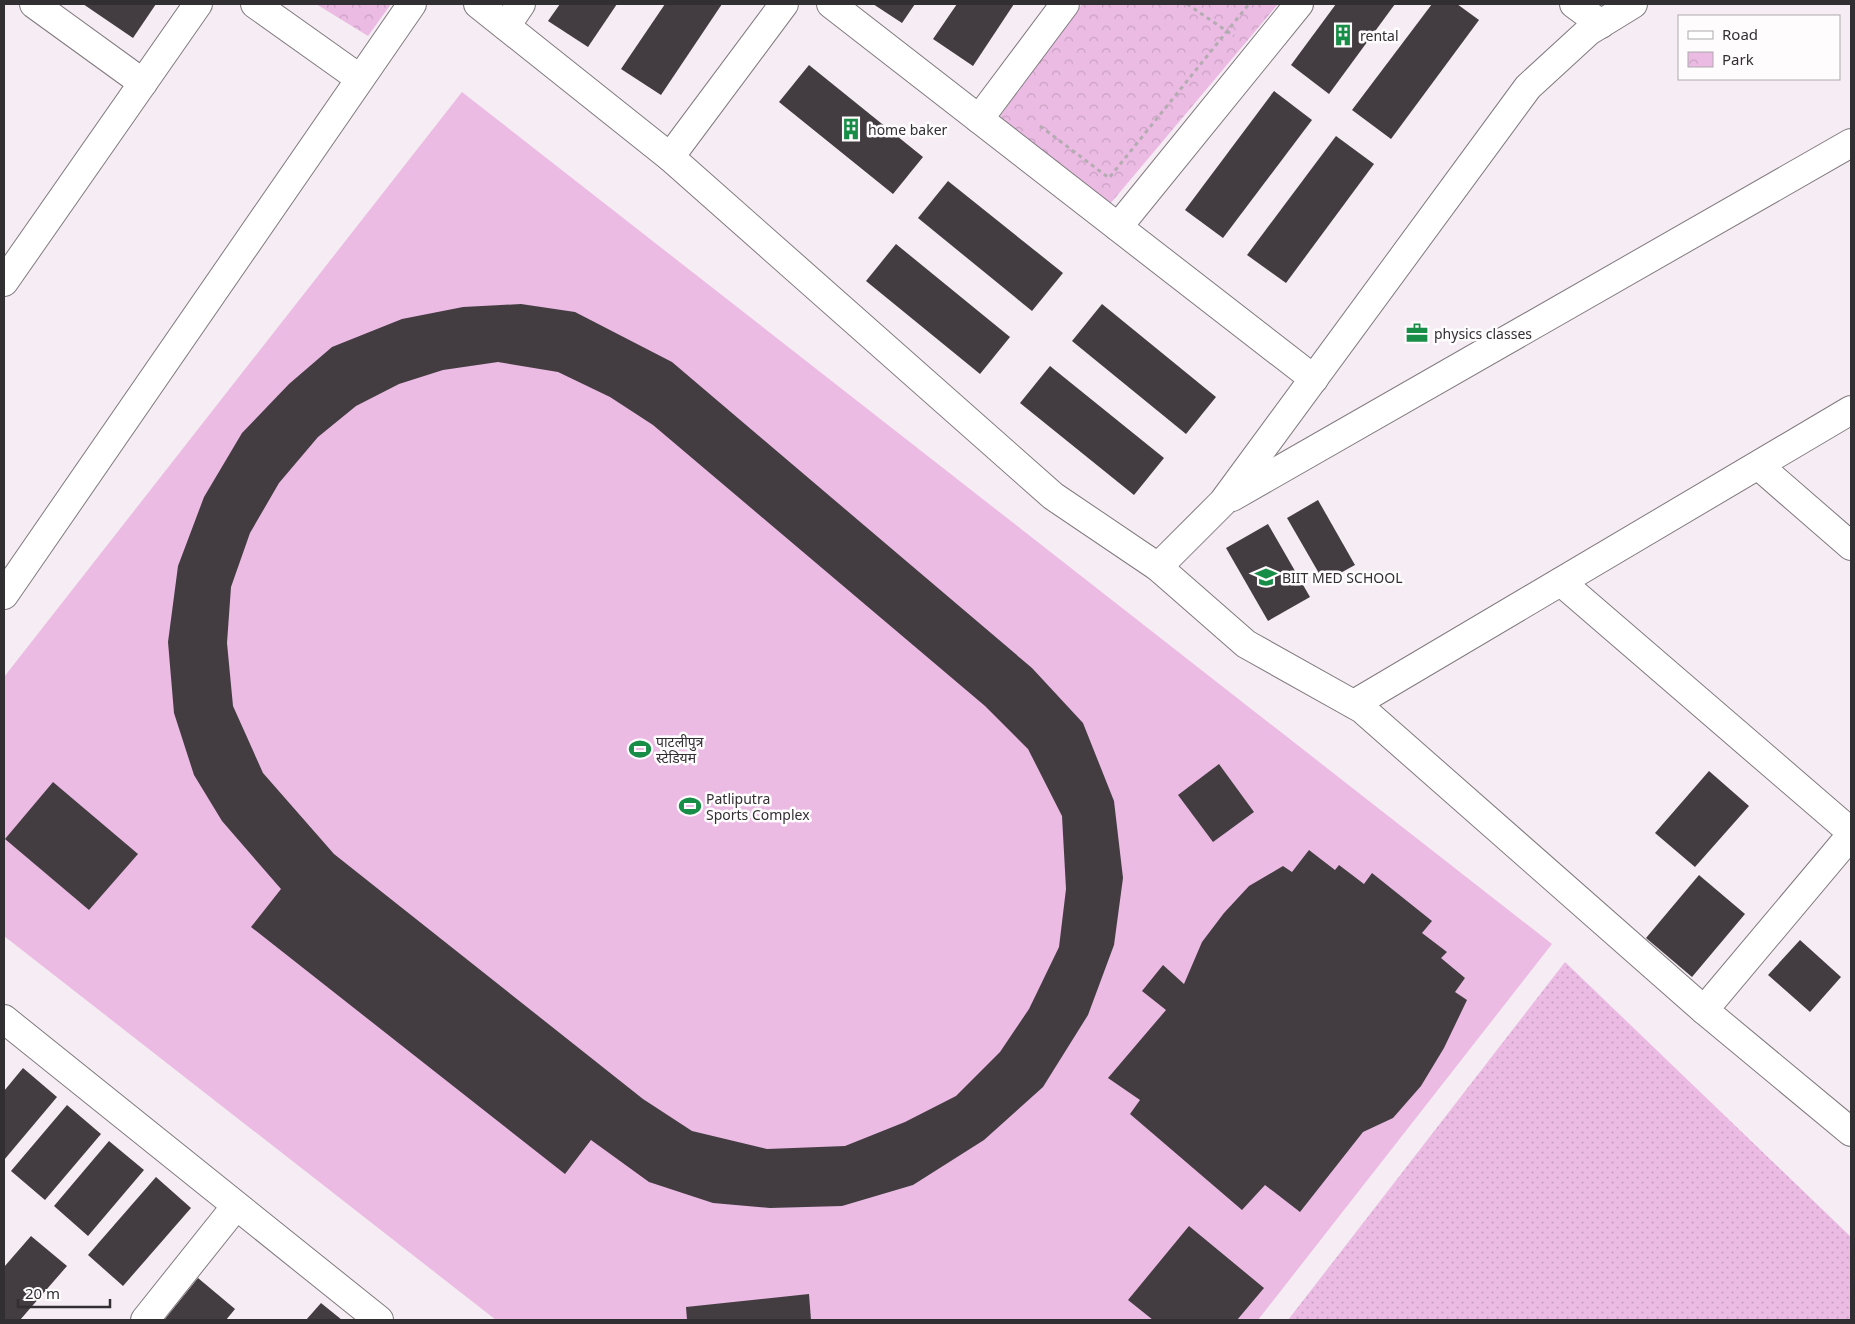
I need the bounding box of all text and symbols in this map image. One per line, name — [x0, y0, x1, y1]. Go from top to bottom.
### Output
legend — [1678, 15, 1840, 80]
building icon: rental — [1330, 22, 1356, 48]
text: Road — [1722, 24, 1758, 44]
place label: rental — [1360, 26, 1399, 45]
text: Park — [1722, 49, 1754, 69]
building icon: home baker — [838, 116, 864, 142]
place label: home baker — [868, 120, 948, 139]
office icon: physics classes — [1404, 320, 1430, 346]
place label: physics classes — [1434, 324, 1532, 343]
school or university icon: BIIT MED SCHOOL — [1253, 564, 1279, 590]
place label: BIIT MED SCHOOL — [1282, 568, 1402, 587]
place label: पाटलीपुत्र स्टेडियम — [656, 732, 704, 767]
sports icon: पाटलीपुत्र स्टेडियम — [627, 736, 653, 762]
place label: Patliputra Sports Complex — [706, 789, 810, 824]
sports icon: Patliputra Sports Complex — [677, 793, 703, 819]
scale bar — [18, 1276, 110, 1308]
text: 20 m — [25, 1283, 60, 1303]

